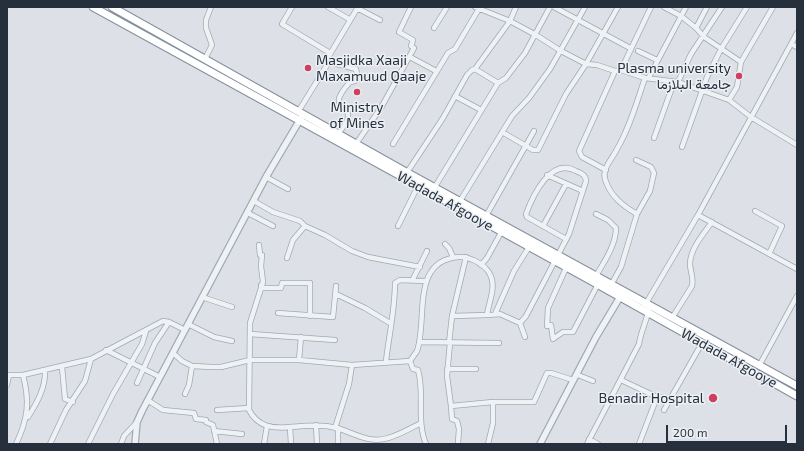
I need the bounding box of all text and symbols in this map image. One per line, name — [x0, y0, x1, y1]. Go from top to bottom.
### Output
place label: Masjidka Xaaji Maxamuud Qaaje — [316, 52, 426, 84]
place label: Plasma university جامعة البلازما — [617, 60, 731, 92]
marker: Masjidka Xaaji Maxamuud Qaaje — [303, 63, 313, 73]
marker: Plasma university جامعة البلازما — [734, 71, 744, 81]
marker: Ministry of Mines — [352, 87, 362, 97]
place label: Ministry of Mines — [330, 99, 384, 132]
street label: Wadada Afgooye — [394, 168, 496, 234]
street label: Wadada Afgooye — [678, 325, 780, 391]
place label: Benadir Hospital — [599, 390, 704, 406]
marker: Benadir Hospital — [707, 392, 719, 404]
scale bar — [668, 417, 789, 443]
text: 200 m — [673, 425, 707, 439]

